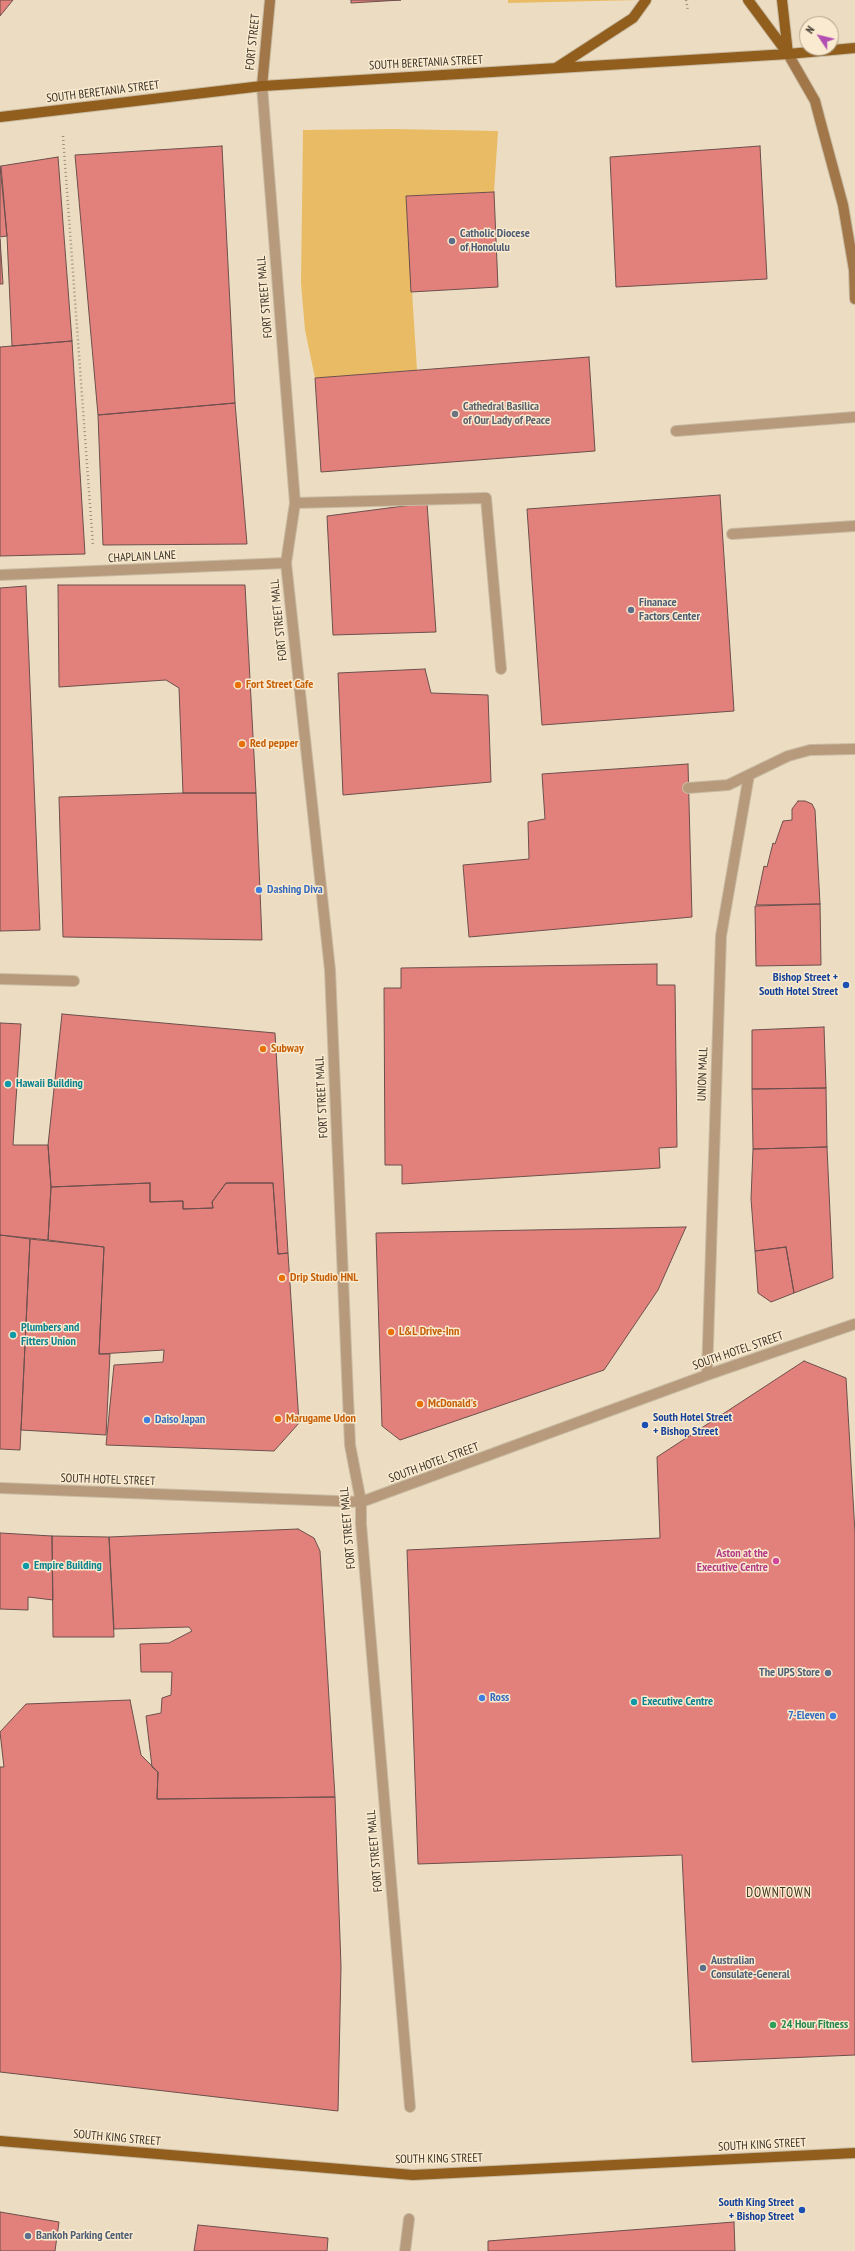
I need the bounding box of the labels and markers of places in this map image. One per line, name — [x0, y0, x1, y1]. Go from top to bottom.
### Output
place label: Catholic Diocese of Honolulu — [460, 227, 530, 255]
marker: Catholic Diocese of Honolulu — [447, 236, 457, 246]
place label: Cathedral Basilica of Our Lady of Peace — [463, 400, 550, 428]
marker: Cathedral Basilica of Our Lady of Peace — [450, 409, 460, 419]
place label: Finanace Factors Center — [639, 596, 700, 624]
marker: Finanace Factors Center — [626, 605, 636, 615]
place label: Fort Street Cafe — [246, 678, 313, 692]
marker: Fort Street Cafe — [233, 680, 243, 690]
place label: Red pepper — [250, 737, 298, 751]
marker: Red pepper — [237, 739, 247, 749]
place label: Dashing Diva — [267, 883, 323, 897]
marker: Dashing Diva — [254, 885, 264, 895]
place label: Bishop Street + South Hotel Street — [759, 971, 838, 999]
marker: Bishop Street + South Hotel Street — [841, 980, 851, 990]
place label: Subway — [271, 1042, 304, 1056]
marker: Subway — [258, 1044, 268, 1054]
place label: Hawaii Building — [16, 1077, 83, 1091]
marker: Hawaii Building — [3, 1079, 13, 1089]
place label: Drip Studio HNL — [290, 1271, 358, 1285]
marker: Drip Studio HNL — [277, 1273, 287, 1283]
place label: Plumbers and Fitters Union — [21, 1321, 79, 1349]
place label: L&L Drive-Inn — [399, 1325, 459, 1339]
marker: L&L Drive-Inn — [386, 1327, 396, 1337]
marker: Plumbers and Fitters Union — [8, 1330, 18, 1340]
place label: McDonald's — [428, 1397, 477, 1411]
marker: McDonald's — [415, 1399, 425, 1409]
place label: South Hotel Street + Bishop Street — [653, 1411, 732, 1439]
place label: Marugame Udon — [286, 1412, 356, 1426]
place label: Daiso Japan — [155, 1413, 205, 1427]
marker: Marugame Udon — [273, 1414, 283, 1424]
marker: Daiso Japan — [142, 1415, 152, 1425]
marker: South Hotel Street + Bishop Street — [640, 1420, 650, 1430]
place label: Aston at the Executive Centre — [697, 1547, 768, 1575]
marker: Aston at the Executive Centre — [771, 1556, 781, 1566]
place label: Empire Building — [34, 1559, 102, 1573]
marker: Empire Building — [21, 1561, 31, 1571]
place label: The UPS Store — [759, 1666, 820, 1680]
marker: The UPS Store — [823, 1668, 833, 1678]
place label: Ross — [490, 1691, 509, 1705]
marker: Ross — [477, 1693, 487, 1703]
place label: Executive Centre — [642, 1695, 713, 1709]
marker: Executive Centre — [629, 1697, 639, 1707]
place label: 7-Eleven — [788, 1709, 825, 1723]
marker: 7-Eleven — [828, 1711, 838, 1721]
place label: Australian Consulate-General — [711, 1954, 790, 1982]
marker: Australian Consulate-General — [698, 1963, 708, 1973]
place label: 24 Hour Fitness — [781, 2018, 848, 2032]
marker: 24 Hour Fitness — [768, 2020, 778, 2030]
place label: South King Street + Bishop Street — [719, 2196, 794, 2224]
marker: South King Street + Bishop Street — [797, 2205, 807, 2215]
place label: Bankoh Parking Center — [36, 2229, 133, 2243]
marker: Bankoh Parking Center — [23, 2231, 33, 2241]

